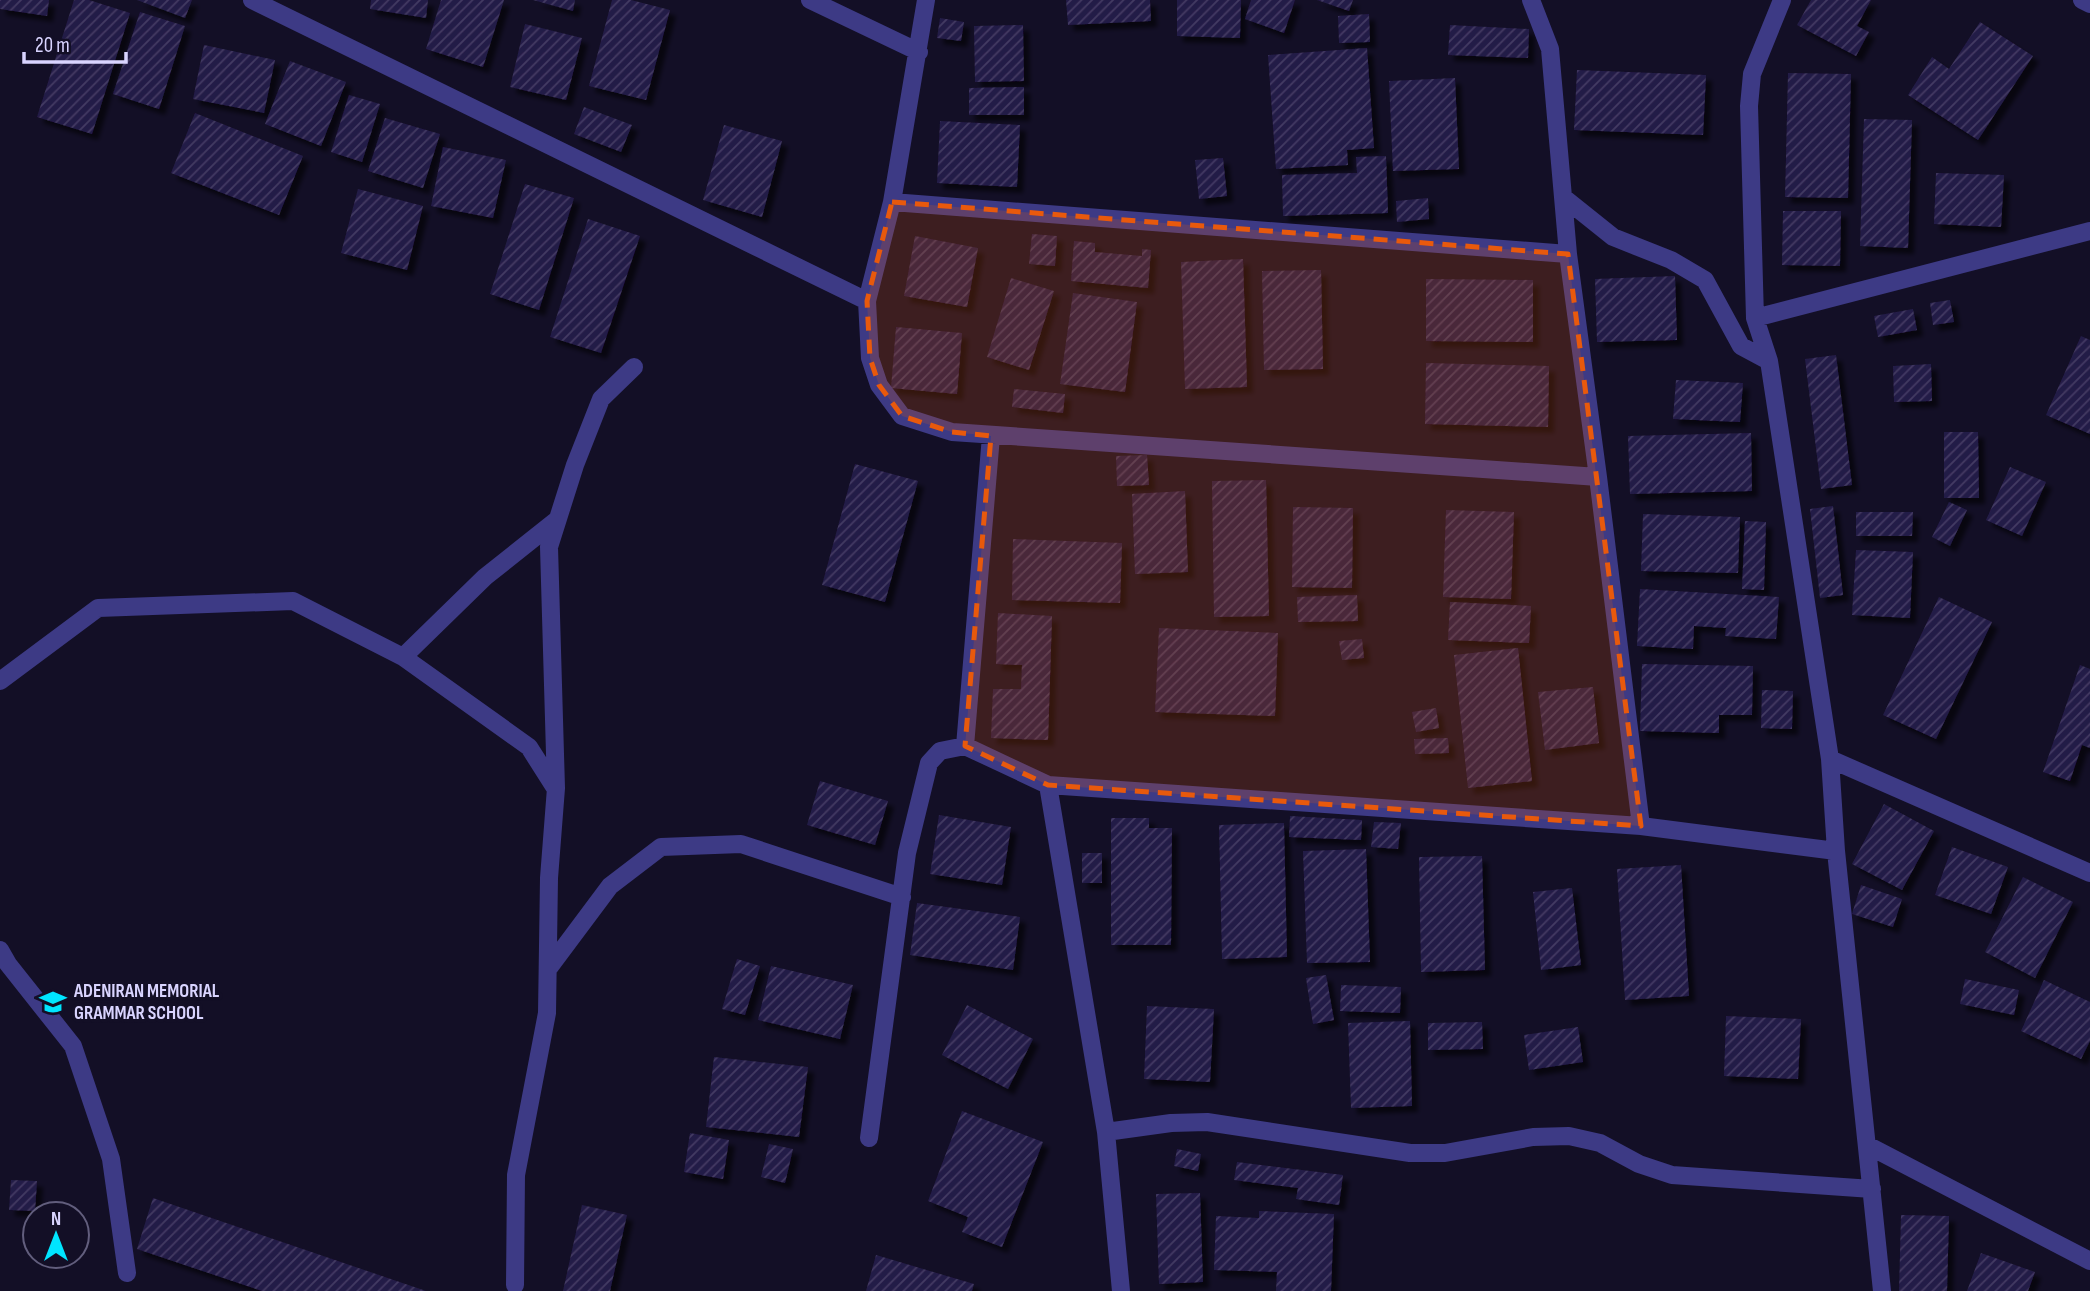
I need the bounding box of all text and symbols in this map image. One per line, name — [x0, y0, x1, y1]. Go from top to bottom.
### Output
scale bar — [24, 21, 126, 65]
text: 20 m — [35, 33, 70, 58]
place label: ADENIRAN MEMORIAL GRAMMAR SCHOOL — [73, 980, 220, 1025]
school or university icon: ADENIRAN MEMORIAL GRAMMAR SCHOOL — [38, 987, 68, 1017]
north arrow — [21, 1200, 91, 1270]
text: N — [51, 1208, 61, 1231]

